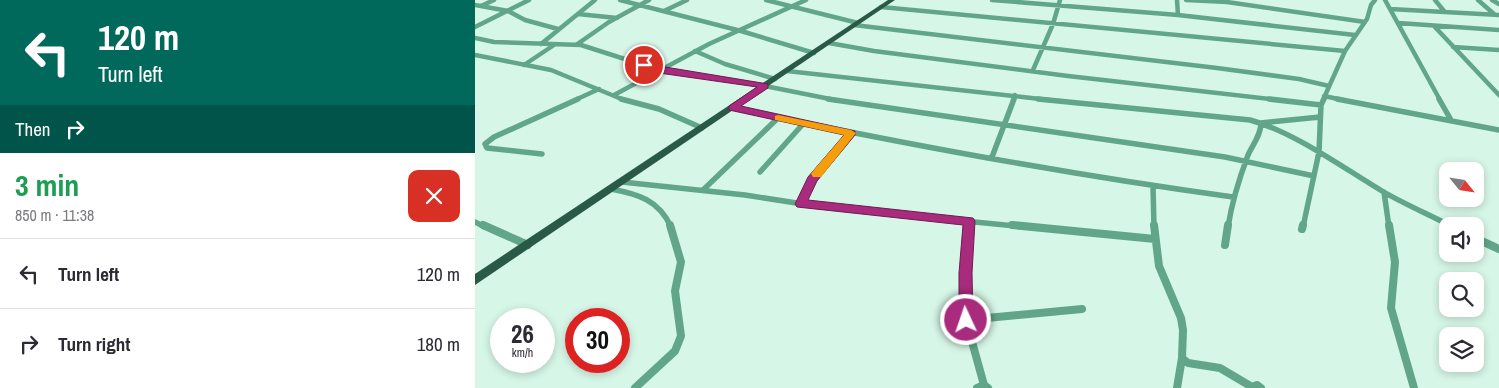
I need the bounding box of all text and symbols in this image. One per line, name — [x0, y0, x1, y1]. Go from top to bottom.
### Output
text: 120 m — [98, 14, 179, 61]
icon: left — [15, 20, 80, 85]
pin — [623, 44, 665, 86]
icon: arrive — [630, 51, 658, 79]
text: Turn left — [98, 59, 163, 89]
icon: right — [61, 115, 89, 143]
text: Then — [15, 116, 51, 142]
north arrow — [1439, 162, 1484, 208]
map controls — [1439, 162, 1484, 372]
text: 3 min — [15, 165, 79, 205]
button: close — [408, 170, 460, 222]
text: 850 m · 11:38 — [15, 204, 94, 226]
button: sound — [1439, 217, 1484, 262]
icon: left — [15, 260, 43, 288]
text: Turn left — [58, 261, 119, 287]
text: 120 m — [417, 261, 460, 287]
button: search — [1439, 272, 1484, 317]
position arrow — [939, 293, 991, 345]
speed limit sign: 30 — [565, 308, 630, 373]
text: 26 — [511, 317, 534, 351]
button: layers — [1439, 327, 1484, 372]
icon: right — [15, 330, 43, 358]
text: Turn right — [58, 331, 130, 357]
text: 180 m — [417, 331, 460, 357]
text: km/h — [512, 345, 533, 361]

